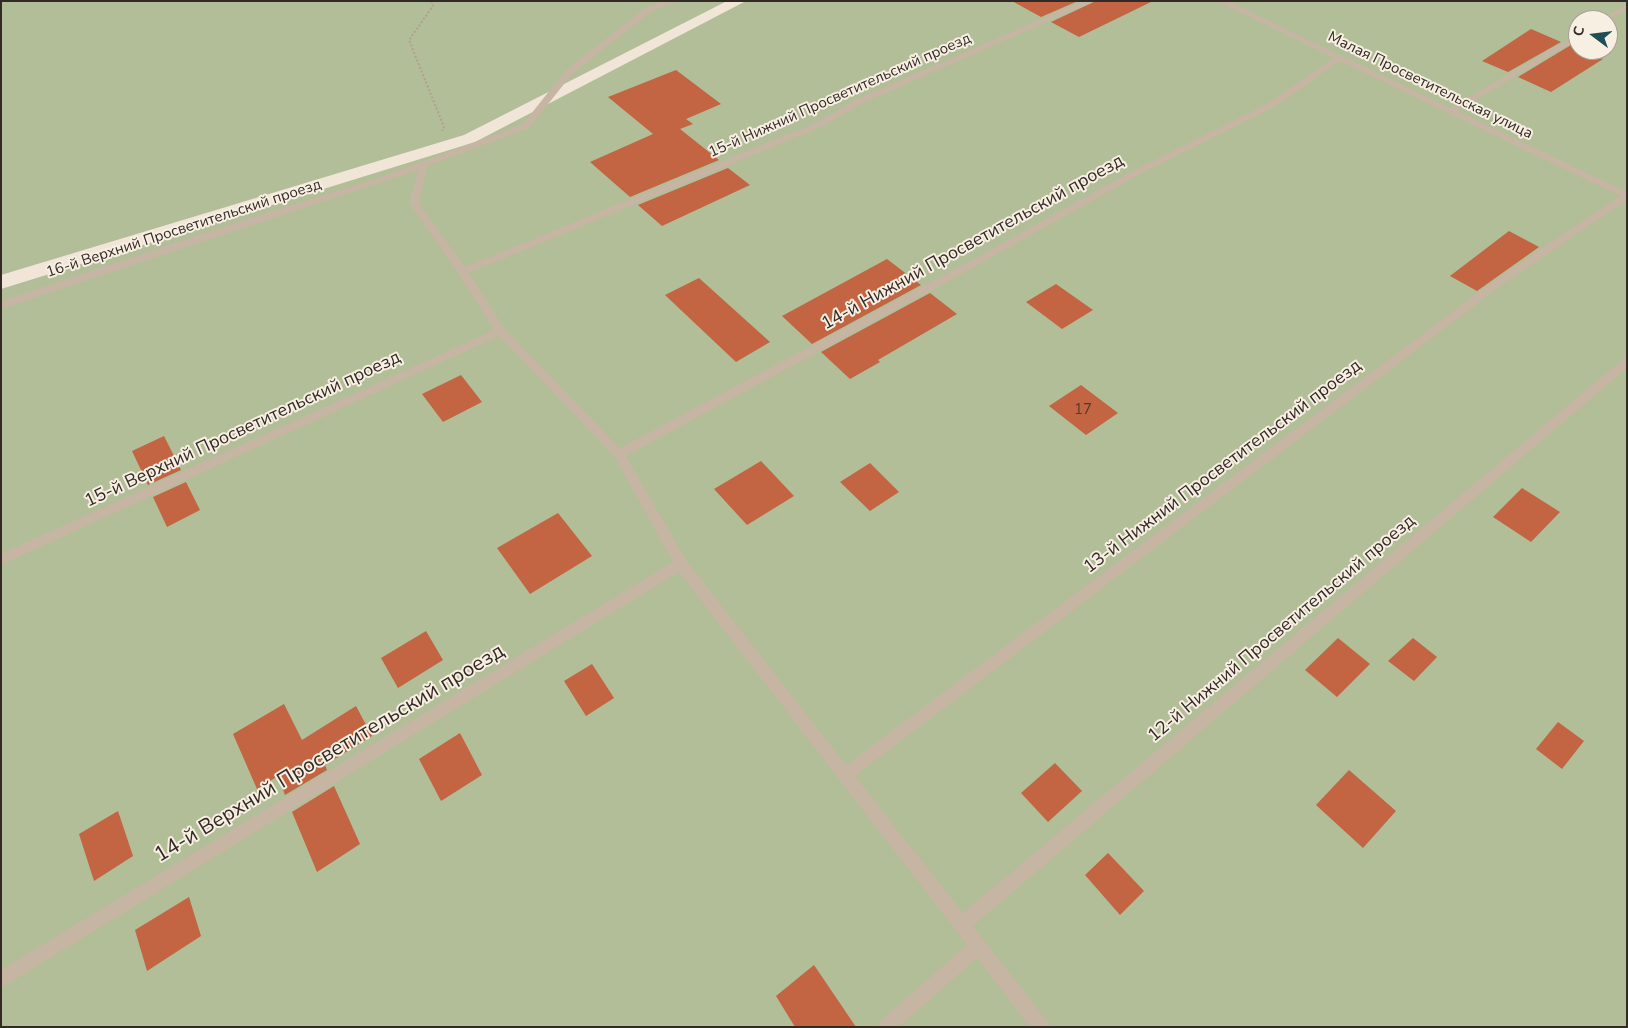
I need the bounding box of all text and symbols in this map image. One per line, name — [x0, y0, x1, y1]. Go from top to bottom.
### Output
north arrow — [1568, 10, 1618, 60]
text: С — [1569, 24, 1589, 38]
street label: Малая Просветительская улица — [1325, 29, 1535, 143]
street label: 15-й Нижний Просветительский проезд — [706, 30, 974, 162]
street label: 14-й Нижний Просветительский проезд — [818, 151, 1128, 335]
street label: 16-й Верхний Просветительский проезд — [44, 176, 324, 282]
street label: 15-й Верхний Просветительский проезд — [82, 347, 404, 513]
street label: 13-й Нижний Просветительский проезд — [1080, 355, 1366, 579]
house number: 17 — [1074, 401, 1092, 419]
street label: 12-й Нижний Просветительский проезд — [1144, 511, 1420, 747]
street label: 14-й Верхний Просветительский проезд — [151, 639, 509, 869]

